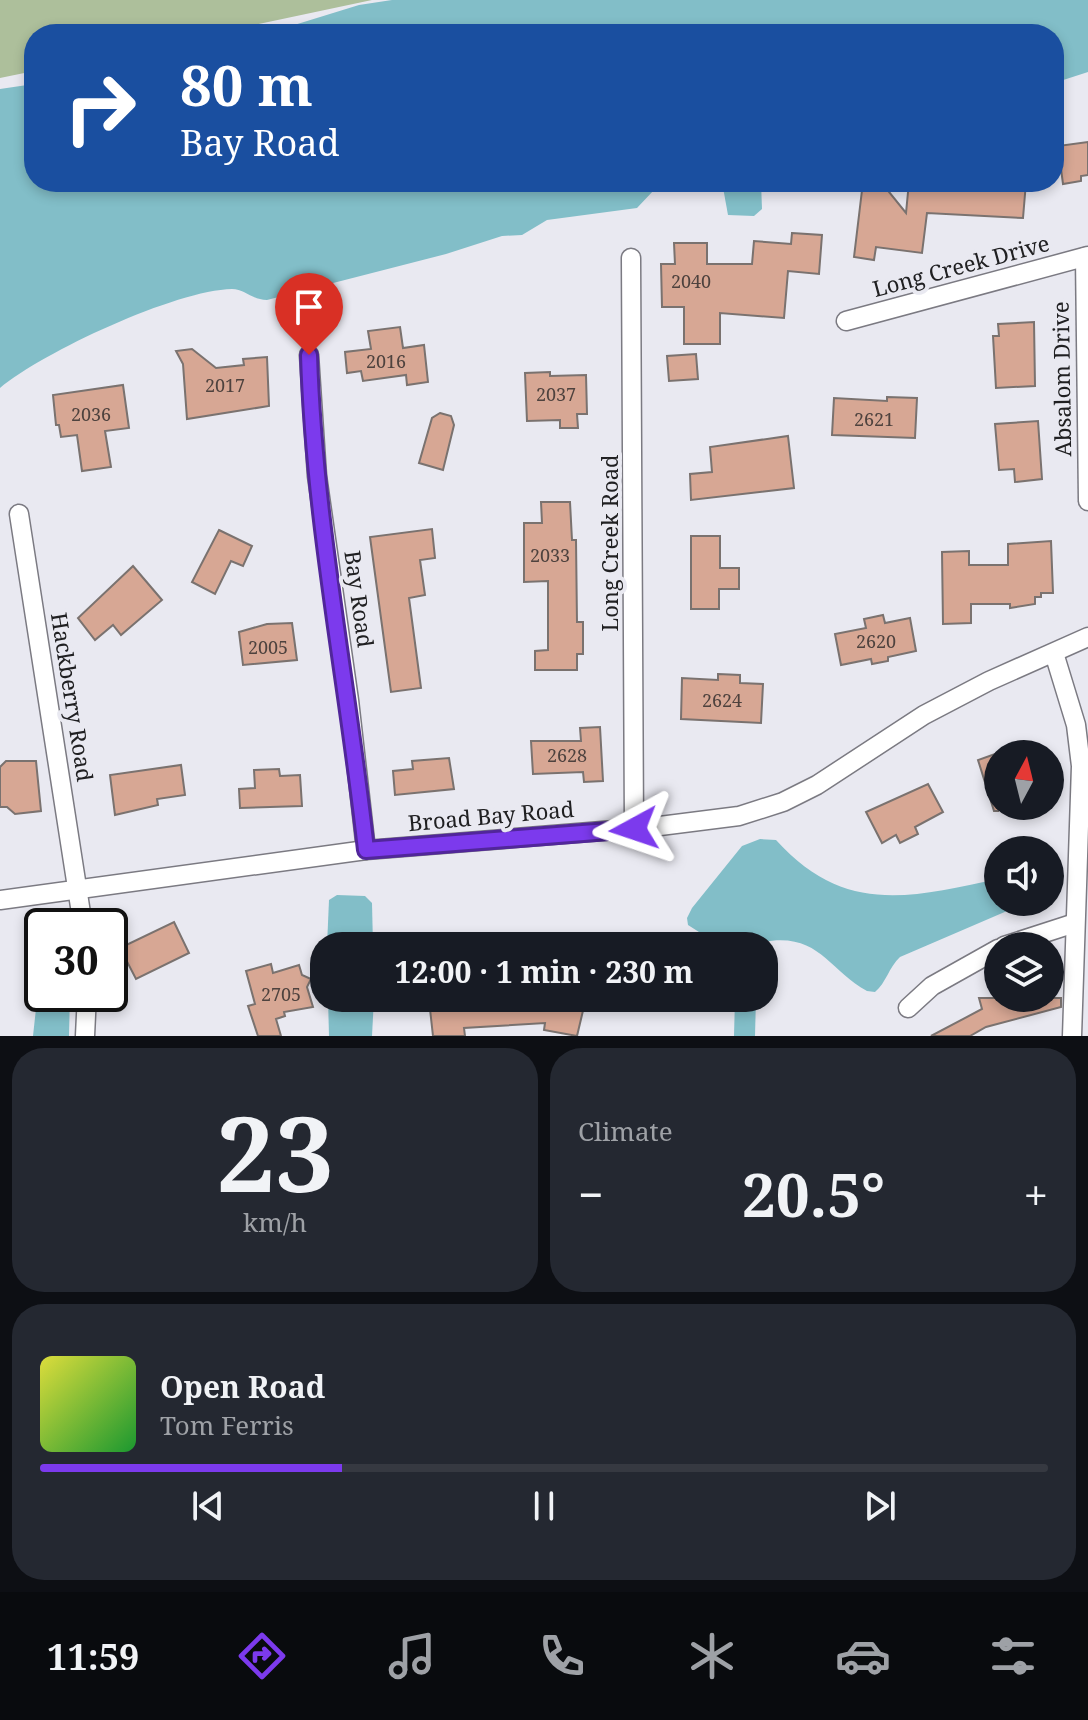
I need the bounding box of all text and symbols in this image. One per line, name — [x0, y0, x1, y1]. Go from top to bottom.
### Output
text: 80 m — [180, 46, 313, 122]
icon: right — [48, 56, 152, 160]
text: Bay Road — [180, 118, 340, 167]
street label: Long Creek Drive — [869, 227, 1053, 303]
house number: 2040 — [671, 269, 711, 293]
pin — [275, 273, 343, 355]
icon: arrive — [287, 285, 331, 329]
street label: Absalom Drive — [1045, 301, 1077, 457]
house number: 2016 — [366, 349, 406, 373]
house number: 2017 — [205, 373, 245, 397]
house number: 2037 — [536, 382, 576, 406]
house number: 2036 — [71, 402, 111, 426]
house number: 2621 — [854, 407, 894, 431]
street label: Long Creek Road — [594, 454, 624, 632]
house number: 2033 — [530, 543, 570, 567]
street label: Bay Road — [338, 548, 382, 650]
street label: Hackberry Road — [45, 610, 101, 784]
house number: 2620 — [856, 629, 896, 653]
house number: 2005 — [248, 635, 288, 659]
house number: 2624 — [702, 688, 742, 712]
north arrow — [984, 740, 1064, 820]
map controls — [984, 740, 1064, 1012]
house number: 2628 — [547, 743, 587, 767]
position arrow — [592, 787, 676, 871]
street label: Broad Bay Road — [407, 793, 576, 837]
button: sound — [984, 836, 1064, 916]
speed limit sign: 30 — [24, 908, 128, 1012]
button: layers — [984, 932, 1064, 1012]
text: 12:00 · 1 min · 230 m — [395, 951, 693, 992]
house number: 2705 — [261, 982, 301, 1006]
text: 23 — [216, 1081, 334, 1222]
text: Climate — [578, 1113, 673, 1149]
text: 20.5° — [742, 1153, 885, 1235]
text: − — [578, 1164, 603, 1224]
text: + — [1023, 1164, 1048, 1224]
text: km/h — [243, 1204, 307, 1240]
text: Open Road — [160, 1366, 325, 1407]
text: Tom Ferris — [160, 1407, 294, 1443]
icon: previous — [186, 1484, 230, 1528]
icon: pause — [522, 1484, 566, 1528]
icon: next — [858, 1484, 902, 1528]
icon: directions — [234, 1628, 290, 1684]
icon: music — [384, 1628, 440, 1684]
icon: phone — [534, 1628, 590, 1684]
icon: climate — [684, 1628, 740, 1684]
icon: car — [835, 1628, 891, 1684]
icon: filters — [985, 1628, 1041, 1684]
text: 11:59 — [47, 1632, 139, 1681]

